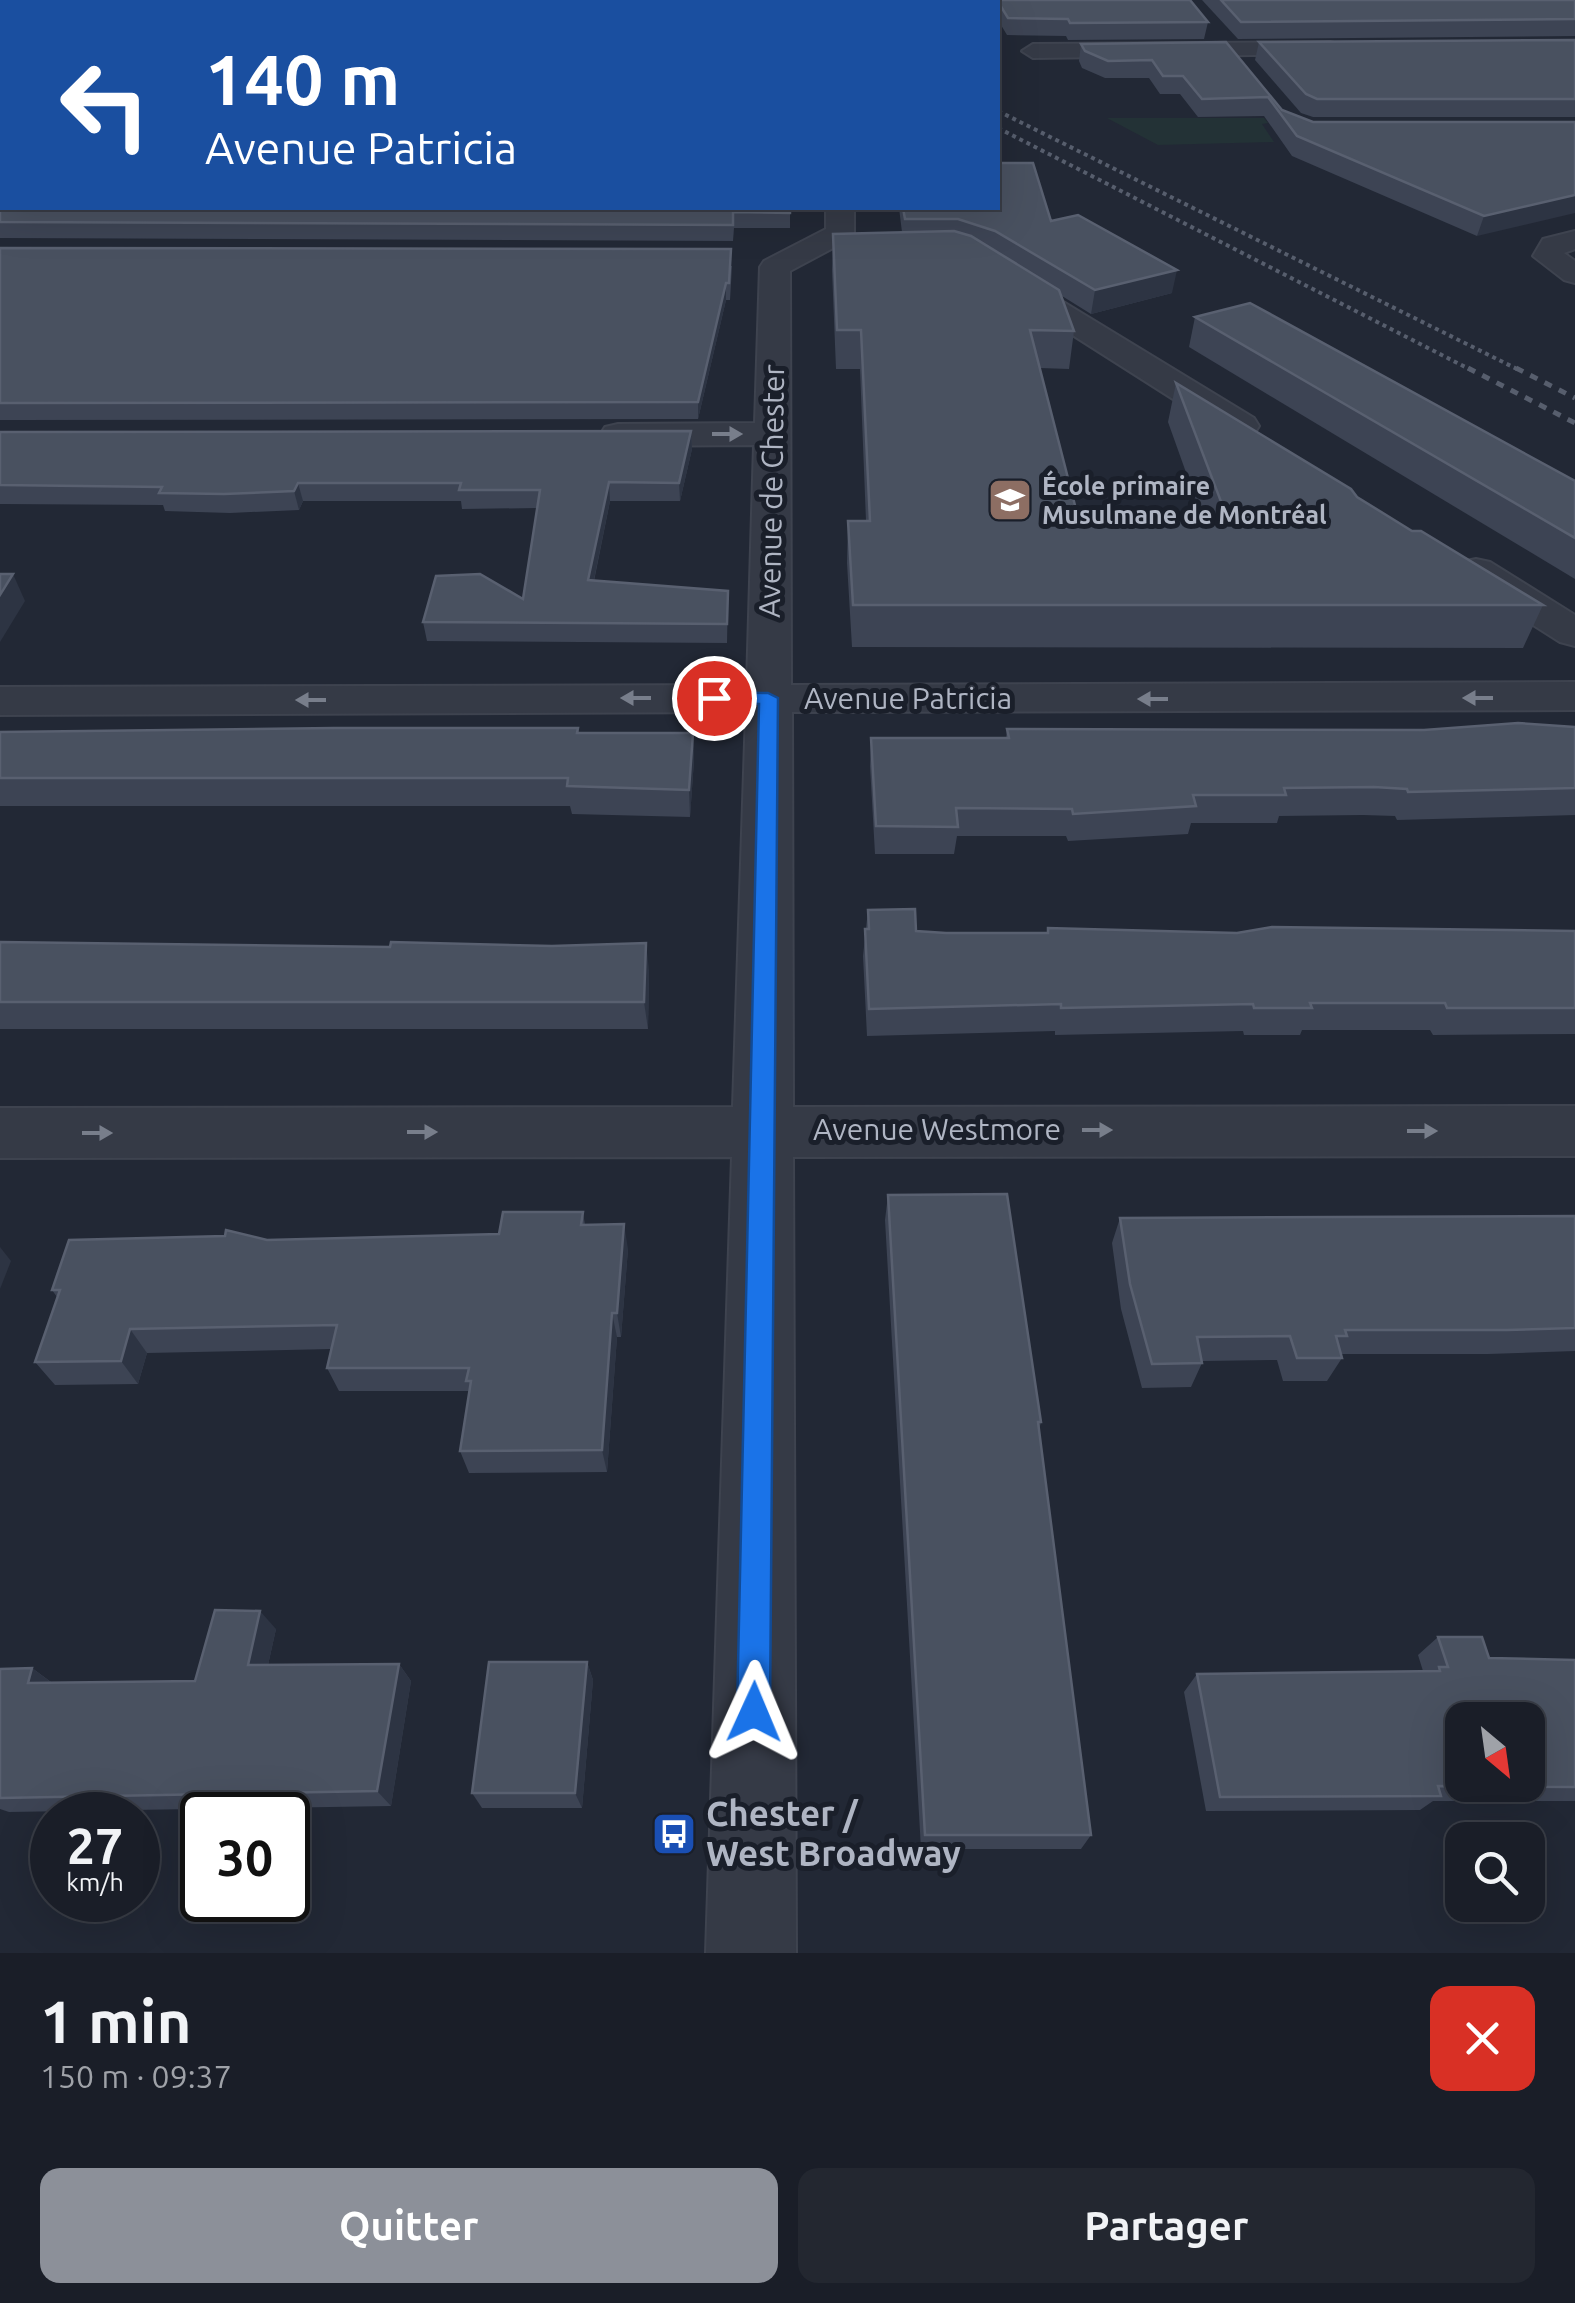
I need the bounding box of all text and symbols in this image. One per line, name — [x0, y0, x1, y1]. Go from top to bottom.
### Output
icon: left — [40, 40, 170, 170]
text: 140 m — [205, 40, 400, 118]
text: Avenue Patricia — [205, 122, 517, 173]
street label: Avenue de Chester — [752, 363, 790, 618]
one-way arrow — [712, 426, 744, 442]
place label: École primaire Musulmane de Montréal — [1042, 470, 1327, 529]
school or university icon: École primaire Musulmane de Montréal — [987, 477, 1033, 523]
pin — [672, 656, 757, 741]
icon: arrive — [687, 671, 742, 726]
street label: Avenue Patricia — [804, 681, 1012, 715]
one-way arrow — [620, 690, 652, 706]
one-way arrow — [1461, 690, 1493, 706]
one-way arrow — [1136, 691, 1168, 707]
one-way arrow — [295, 692, 327, 708]
street label: Avenue Westmore — [813, 1112, 1061, 1146]
one-way arrow — [1082, 1122, 1114, 1138]
one-way arrow — [407, 1123, 439, 1139]
one-way arrow — [1407, 1123, 1439, 1139]
one-way arrow — [82, 1125, 114, 1141]
position arrow — [702, 1660, 806, 1764]
north arrow — [1445, 1702, 1545, 1802]
map controls — [1445, 1702, 1545, 1922]
speed limit sign: 30 — [180, 1792, 310, 1922]
place label: Chester / West Broadway — [706, 1793, 961, 1873]
bus stop icon: Chester / West Broadway — [651, 1811, 697, 1857]
text: 27 — [67, 1817, 123, 1873]
button: search — [1445, 1822, 1545, 1922]
text: km/h — [66, 1868, 124, 1896]
button: close — [1430, 1986, 1535, 2091]
text: 1 min — [40, 1987, 192, 2054]
text: 150 m · 09:37 — [40, 2058, 232, 2094]
button: Quitter — [40, 2168, 778, 2283]
button: Partager — [798, 2168, 1535, 2283]

